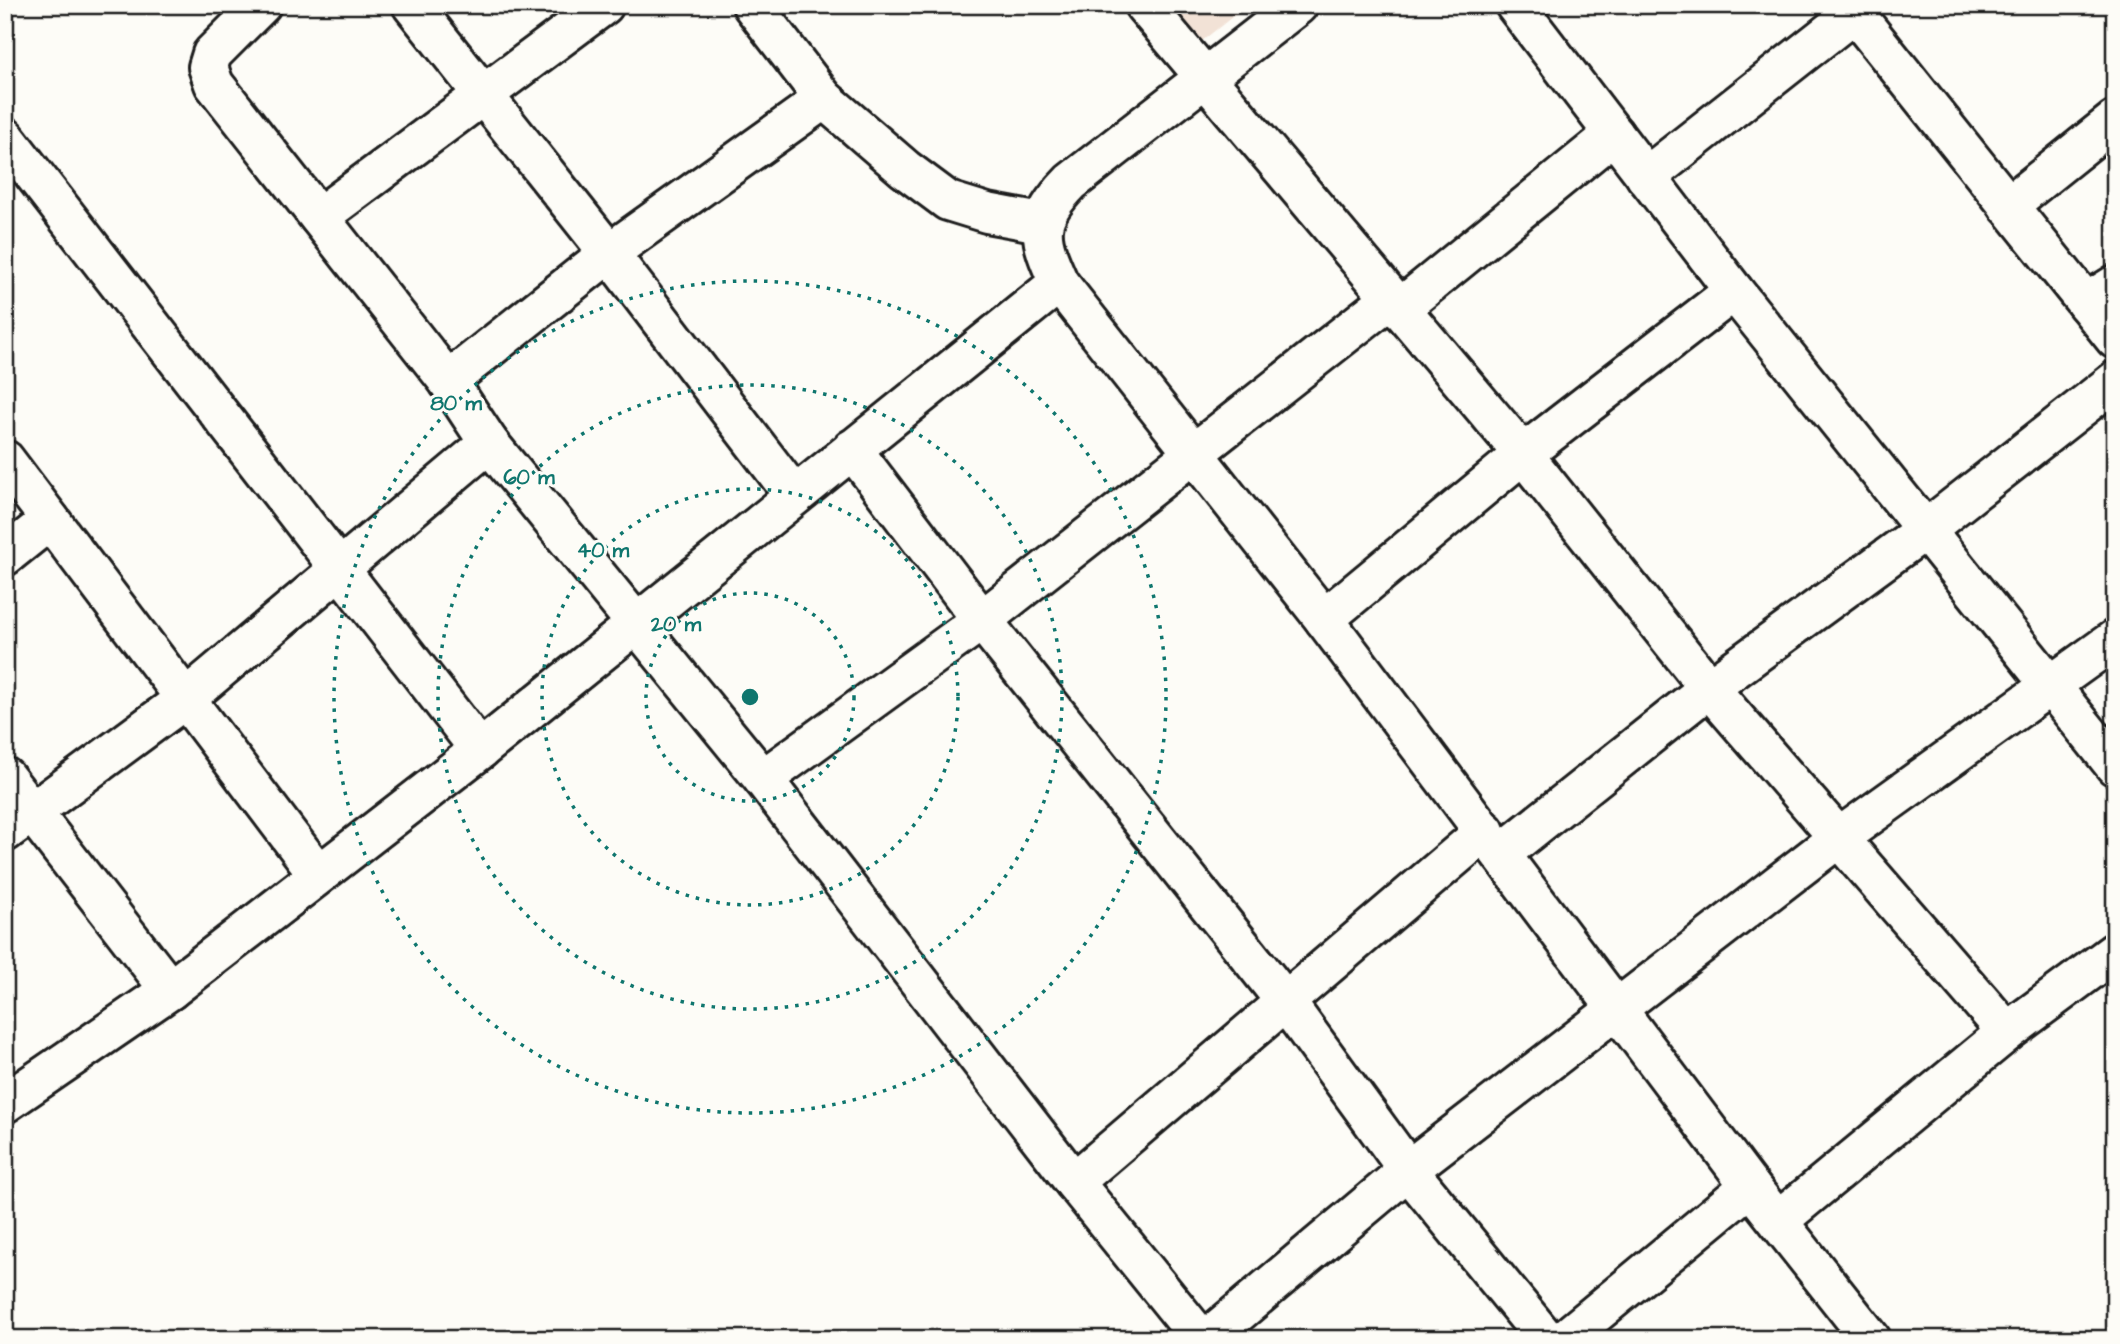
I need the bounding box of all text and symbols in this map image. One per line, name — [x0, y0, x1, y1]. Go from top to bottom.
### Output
text: 80 m — [430, 389, 482, 418]
text: 60 m — [503, 463, 555, 492]
text: 40 m — [577, 536, 630, 565]
text: 20 m — [650, 610, 702, 639]
centre of rings — [738, 685, 762, 709]

